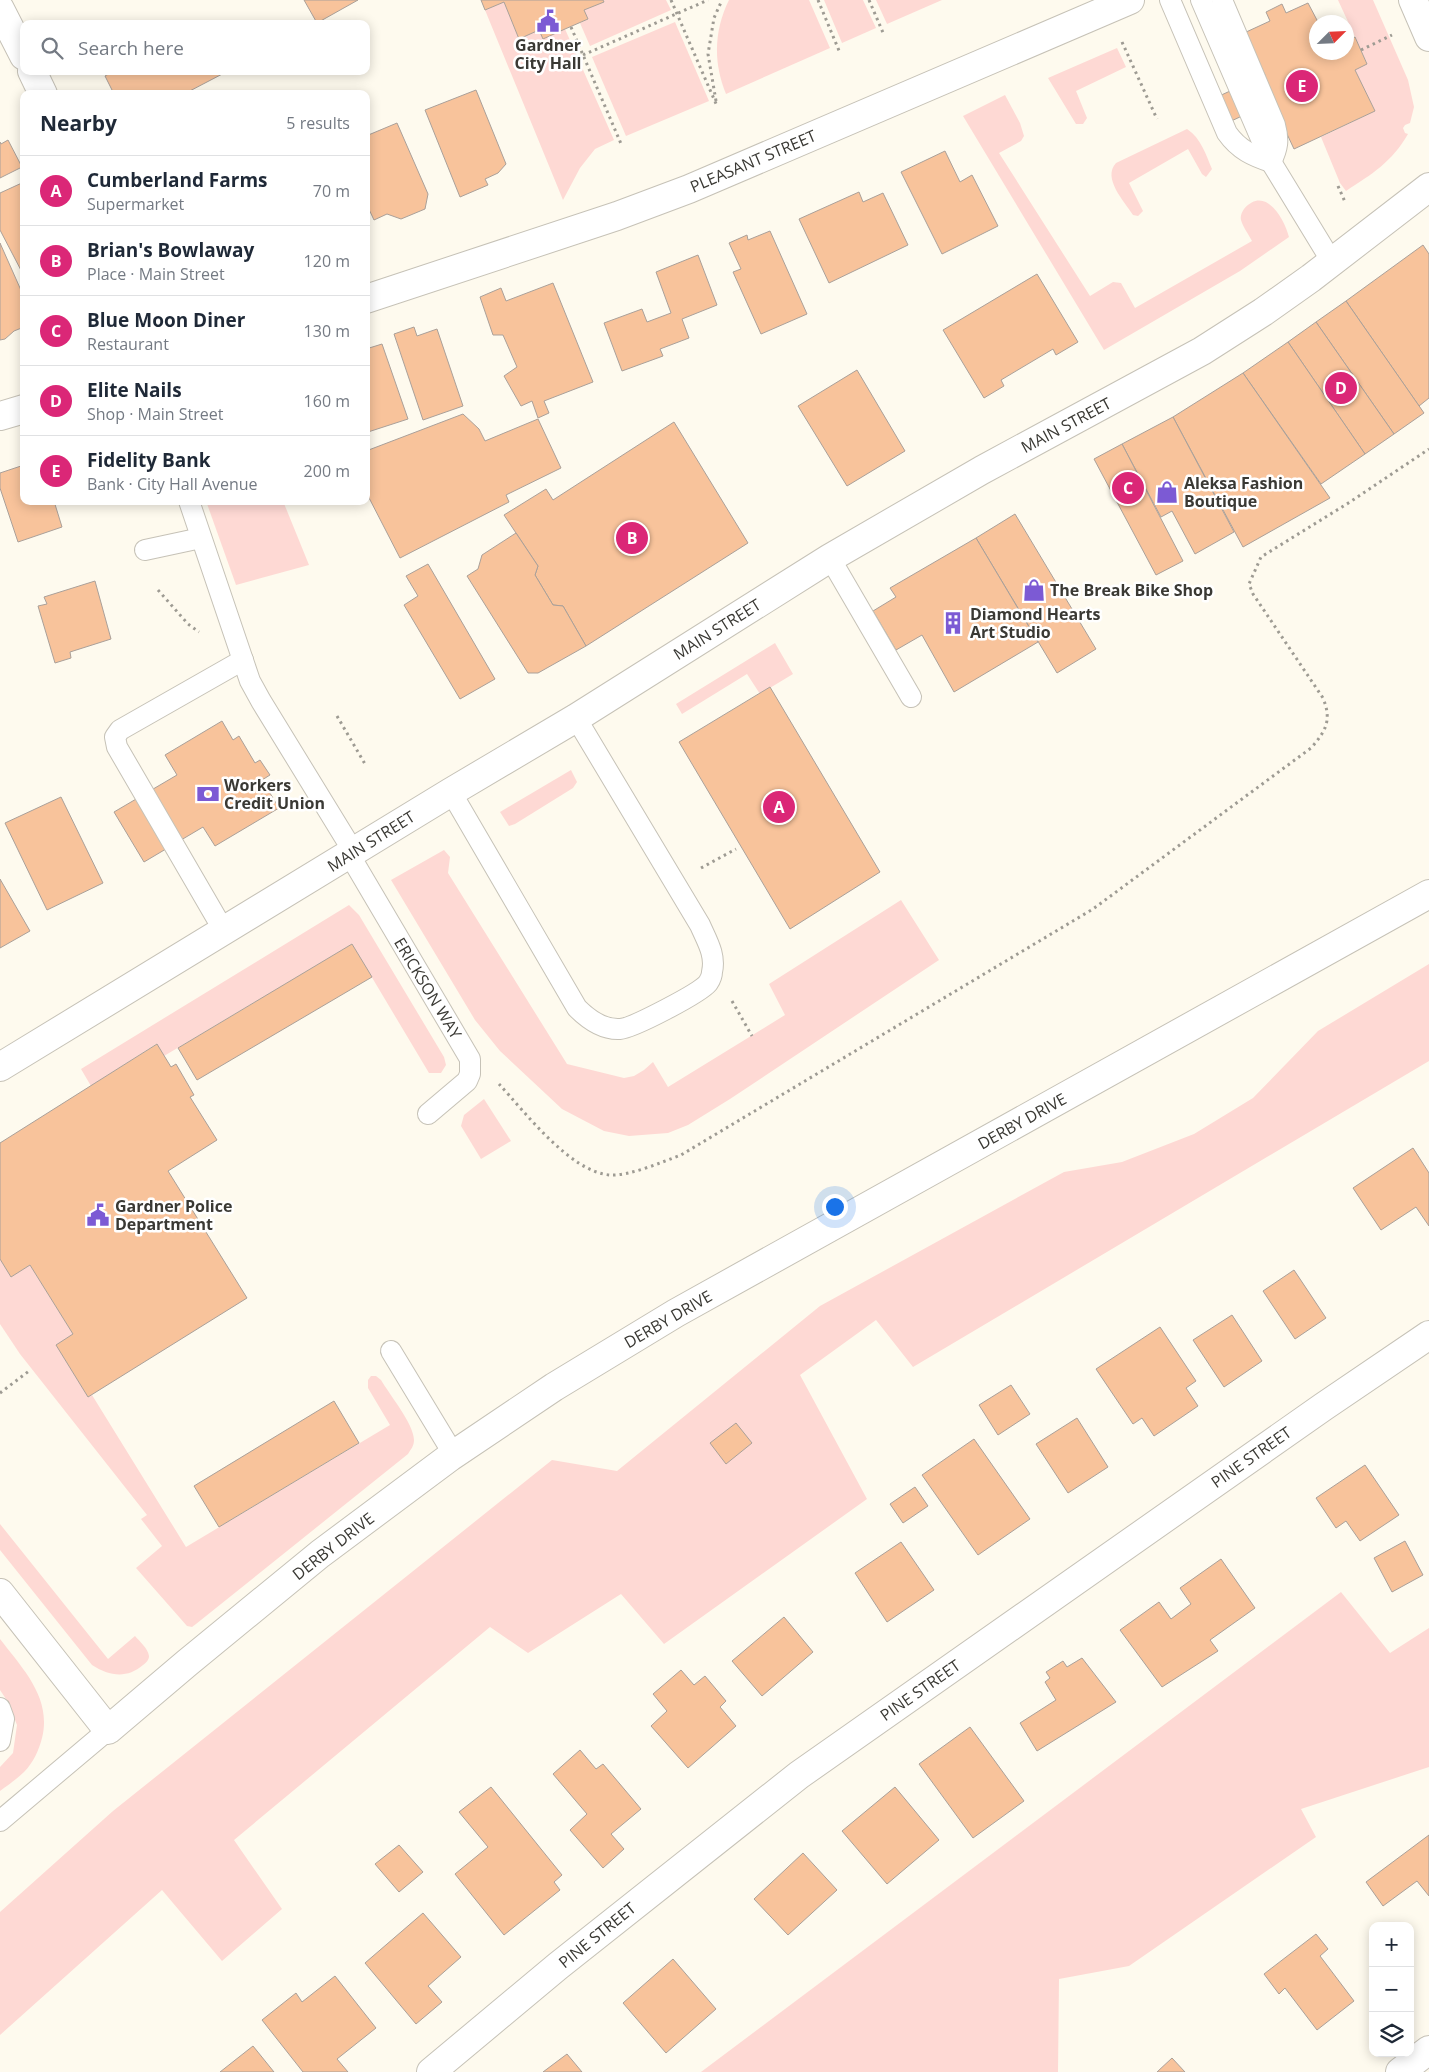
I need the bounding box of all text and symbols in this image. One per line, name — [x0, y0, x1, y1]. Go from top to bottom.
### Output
public building icon: Gardner City Hall — [535, 8, 561, 34]
north arrow — [1309, 15, 1354, 60]
search box — [20, 20, 370, 75]
icon: search — [38, 34, 66, 62]
place label: Gardner City Hall — [515, 34, 581, 74]
text: Search here — [78, 35, 184, 61]
pin: E — [1286, 67, 1318, 105]
text: Nearby — [40, 109, 117, 137]
text: 5 results — [286, 112, 350, 134]
street label: PLEASANT STREET — [687, 124, 820, 197]
text: Cumberland Farms — [87, 167, 267, 193]
text: A — [50, 180, 62, 202]
text: 70 m — [313, 180, 350, 202]
text: Supermarket — [87, 193, 184, 215]
text: Brian's Bowlaway — [87, 237, 254, 263]
text: B — [51, 250, 61, 272]
text: 120 m — [304, 250, 350, 272]
text: Place · Main Street — [87, 263, 225, 285]
text: Blue Moon Diner — [87, 307, 245, 333]
text: C — [51, 320, 61, 342]
text: 130 m — [304, 320, 350, 342]
text: Restaurant — [87, 333, 169, 355]
pin: D — [1325, 369, 1357, 407]
text: Elite Nails — [87, 377, 182, 403]
text: D — [50, 390, 62, 412]
text: 160 m — [304, 390, 350, 412]
street label: MAIN STREET — [1017, 392, 1115, 458]
text: Shop · Main Street — [87, 403, 224, 425]
text: Fidelity Bank — [87, 447, 211, 473]
text: E — [52, 460, 60, 482]
text: 200 m — [304, 460, 350, 482]
pin: C — [1112, 469, 1144, 507]
place label: Aleksa Fashion Boutique — [1184, 472, 1303, 512]
text: Bank · City Hall Avenue — [87, 473, 258, 495]
shop icon: Aleksa Fashion Boutique — [1154, 479, 1180, 505]
pin: B — [616, 519, 648, 557]
shop icon: The Break Bike Shop — [1021, 577, 1047, 603]
place label: The Break Bike Shop — [1050, 579, 1213, 601]
street label: MAIN STREET — [669, 593, 765, 665]
place label: Diamond Hearts Art Studio — [970, 603, 1100, 643]
building icon: Diamond Hearts Art Studio — [940, 610, 966, 636]
place label: Workers Credit Union — [224, 774, 325, 814]
bank icon: Workers Credit Union — [195, 781, 221, 807]
pin: A — [763, 788, 795, 826]
street label: MAIN STREET — [323, 805, 419, 877]
street label: ERICKSON WAY — [389, 933, 467, 1043]
street label: DERBY DRIVE — [974, 1088, 1070, 1154]
your location — [822, 1194, 848, 1220]
place label: Gardner Police Department — [115, 1195, 232, 1235]
public building icon: Gardner Police Department — [85, 1202, 111, 1228]
street label: DERBY DRIVE — [620, 1285, 716, 1353]
street label: PINE STREET — [1206, 1421, 1296, 1493]
street label: DERBY DRIVE — [288, 1507, 378, 1585]
street label: PINE STREET — [875, 1654, 965, 1726]
street label: PINE STREET — [554, 1897, 640, 1973]
map controls — [1369, 1922, 1414, 2057]
button: + — [1369, 1922, 1414, 1967]
button: − — [1369, 1967, 1414, 2012]
button: layers — [1369, 2012, 1414, 2057]

